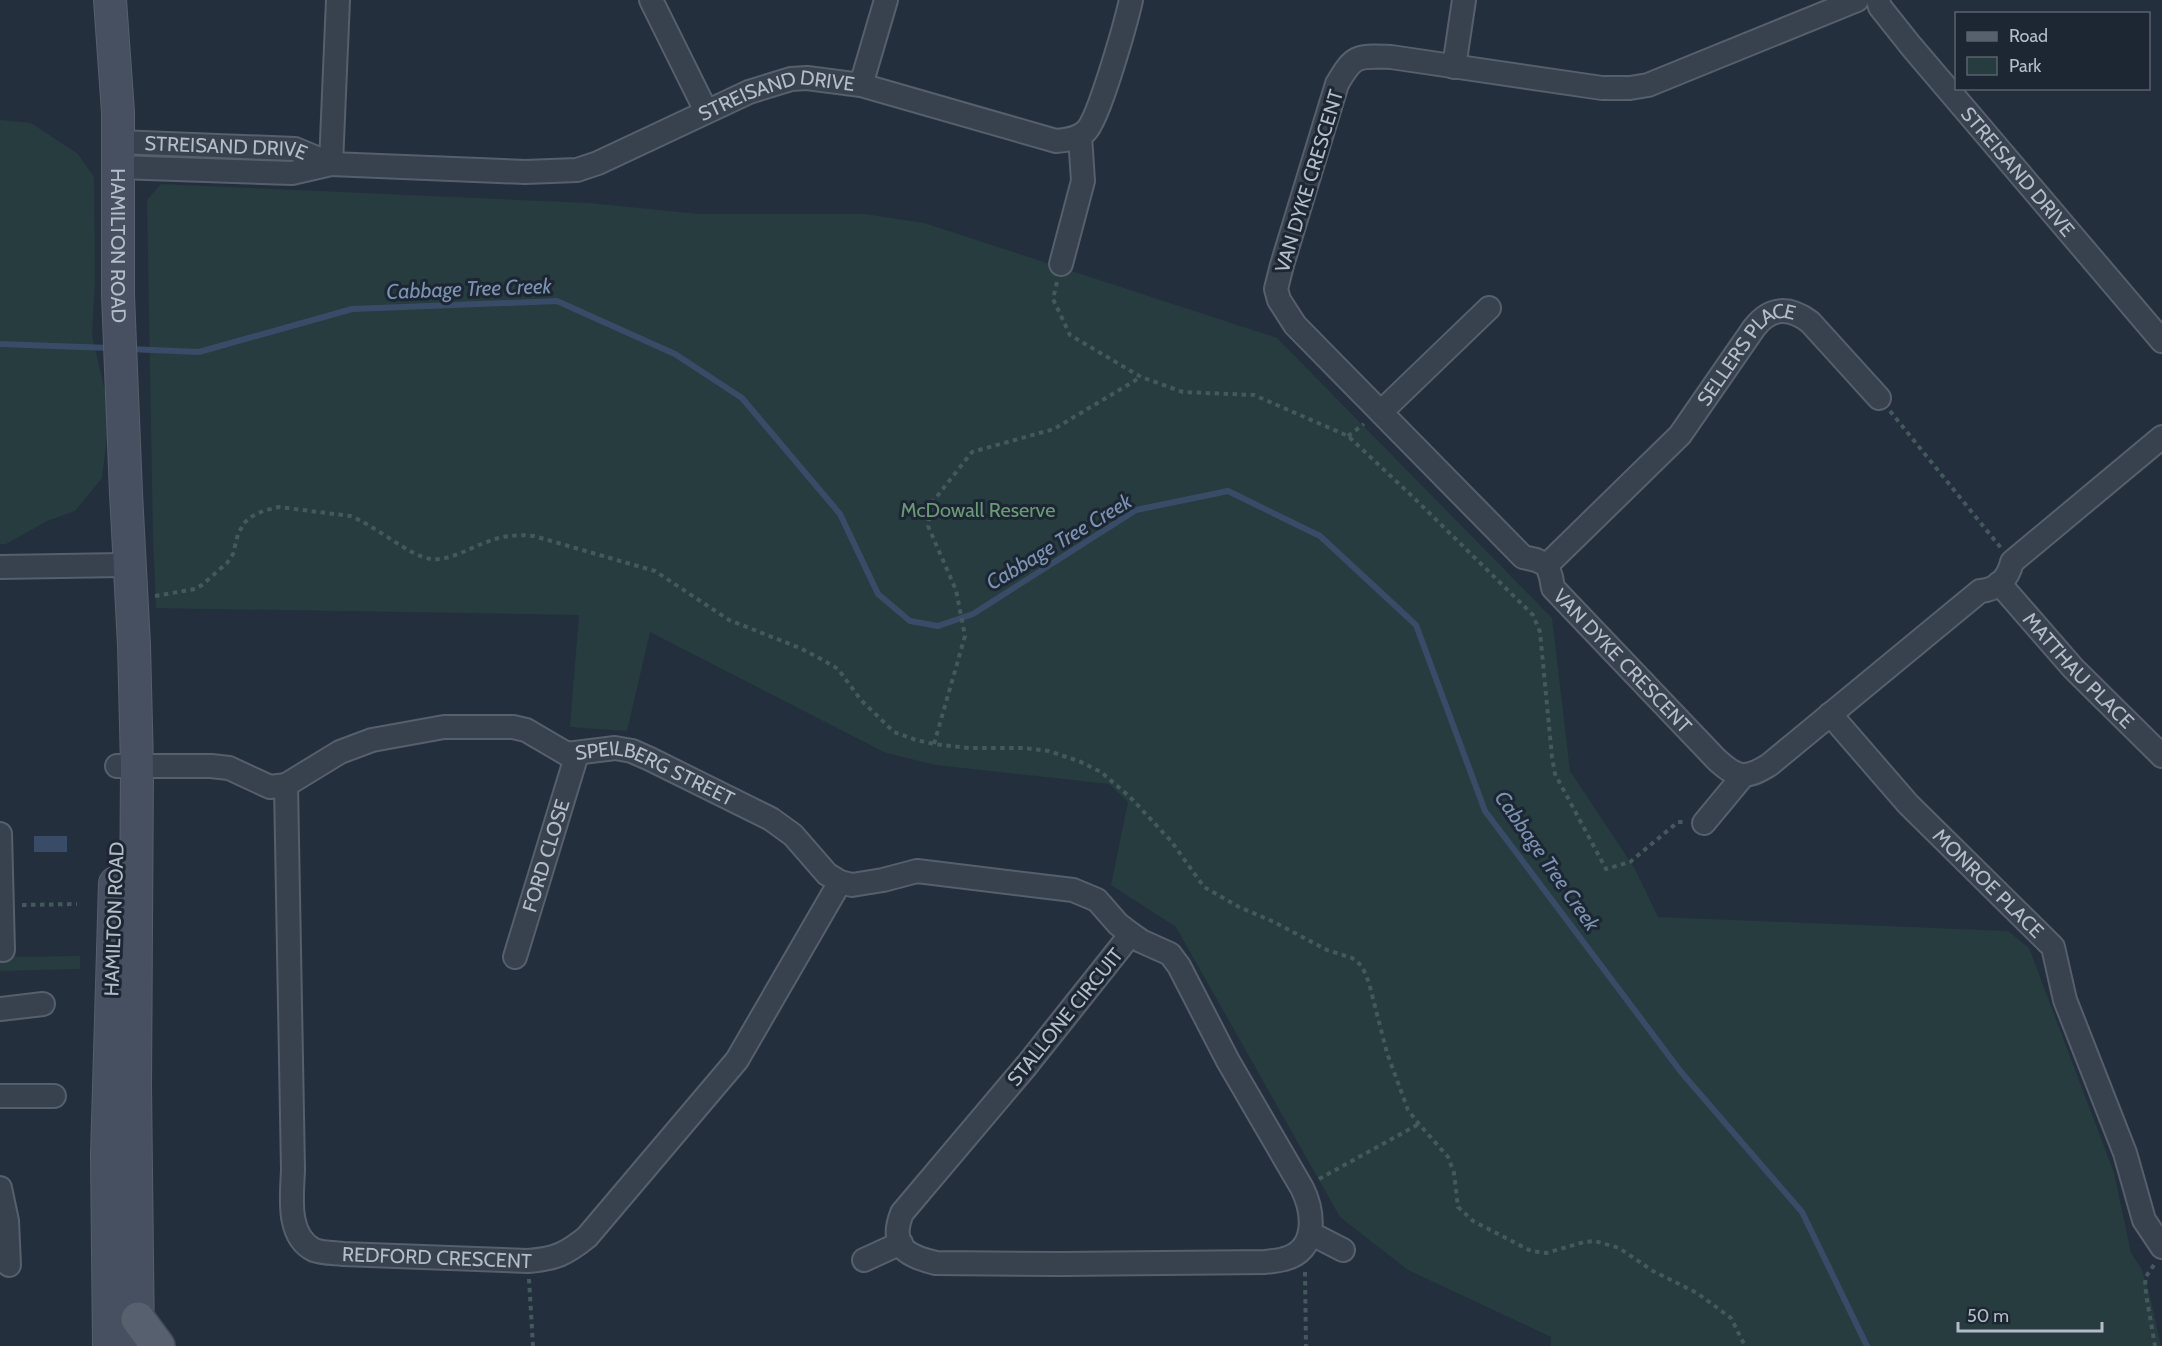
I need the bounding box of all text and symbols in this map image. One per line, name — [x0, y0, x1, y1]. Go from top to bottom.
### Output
legend — [1955, 12, 2150, 90]
text: Road — [2009, 25, 2048, 47]
text: Park — [2009, 55, 2042, 77]
street label: STREISAND DRIVE — [694, 65, 856, 126]
street label: VAN DYKE CRESCENT — [1270, 87, 1348, 275]
street label: STREISAND DRIVE — [1956, 102, 2080, 241]
street label: STREISAND DRIVE — [144, 131, 311, 165]
street label: HAMILTON ROAD — [106, 168, 131, 324]
water label: Cabbage Tree Creek — [386, 273, 553, 304]
street label: SELLERS PLACE — [1692, 299, 1798, 410]
water label: Cabbage Tree Creek — [981, 488, 1137, 595]
park label: McDowall Reserve — [901, 498, 1055, 522]
street label: VAN DYKE CRESCENT — [1548, 584, 1697, 738]
street label: MATTHAU PLACE — [2018, 607, 2139, 733]
street label: SPEILBERG STREET — [574, 736, 739, 811]
water label: Cabbage Tree Creek — [1490, 786, 1606, 936]
street label: FORD CLOSE — [517, 796, 575, 915]
street label: MONROE PLACE — [1928, 824, 2049, 943]
street label: HAMILTON ROAD — [99, 841, 129, 997]
street label: STALLONE CIRCUIT — [1002, 943, 1128, 1091]
street label: REDFORD CRESCENT — [341, 1242, 532, 1273]
scale bar — [1958, 1295, 2102, 1333]
text: 50 m — [1967, 1305, 2009, 1327]

